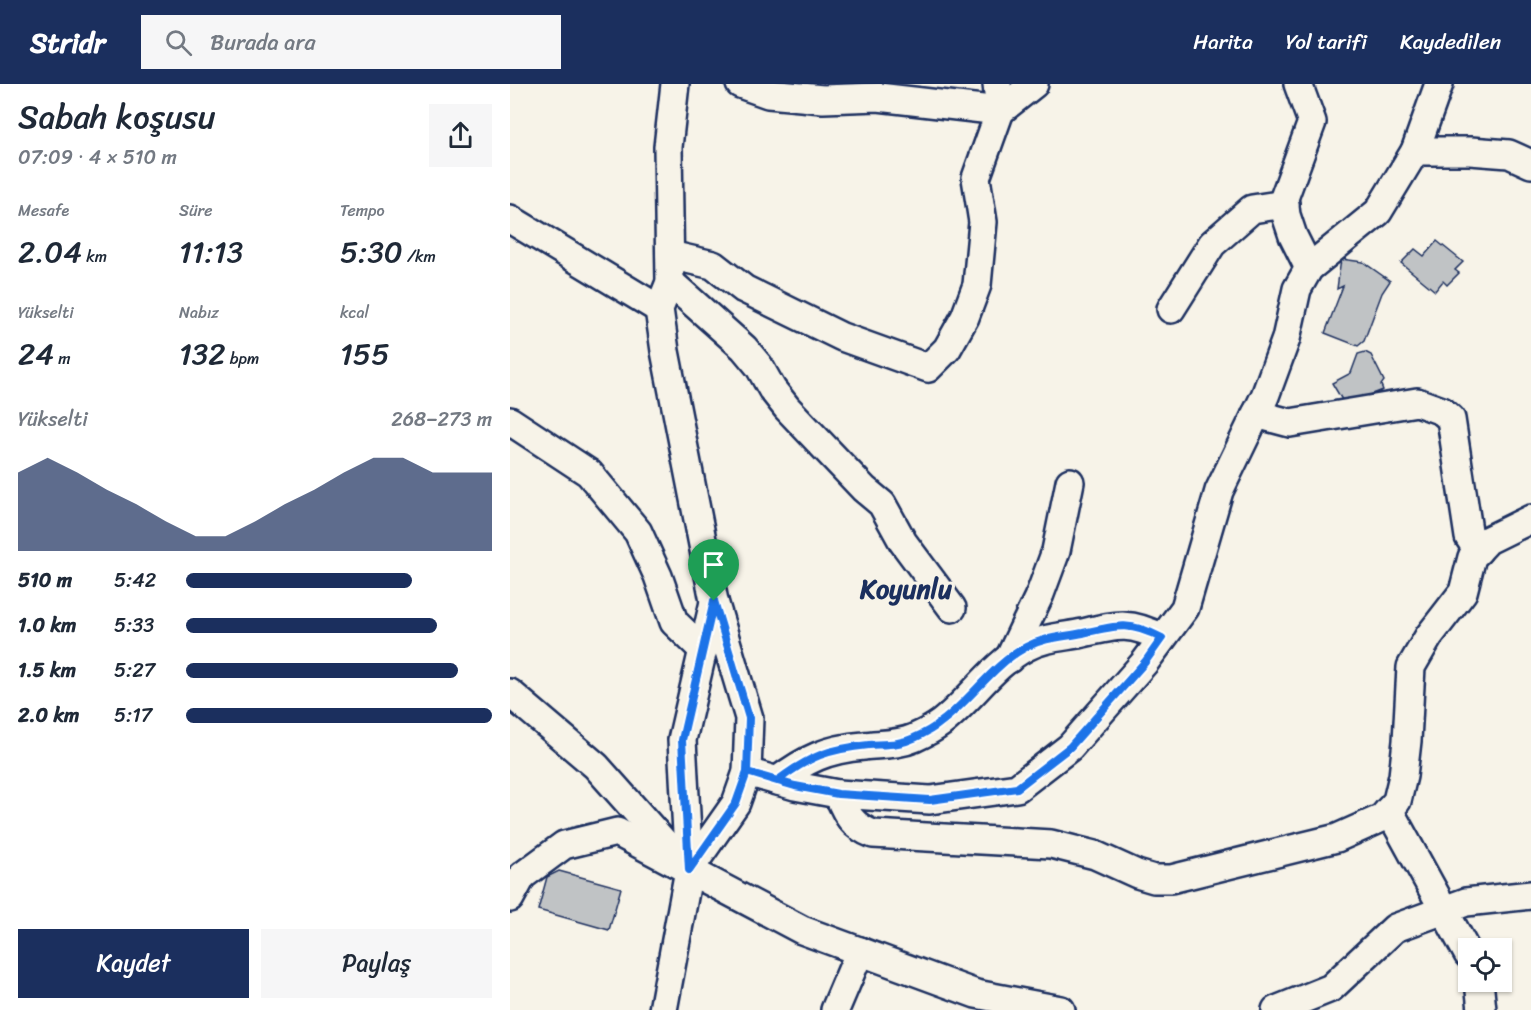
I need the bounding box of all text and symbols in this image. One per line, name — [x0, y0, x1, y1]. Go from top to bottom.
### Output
search box — [141, 15, 561, 69]
text: Stridr — [30, 18, 105, 67]
text: Burada ara — [210, 23, 315, 62]
text: Harita — [1193, 23, 1253, 61]
text: Yol tarifi — [1286, 23, 1367, 61]
text: Kaydedilen — [1400, 23, 1501, 61]
icon: search — [162, 26, 195, 59]
text: Sabah koşusu — [18, 88, 215, 146]
button: share — [429, 104, 492, 167]
text: 07:09 · 4 × 510 m — [18, 140, 177, 175]
text: Mesafe — [18, 196, 69, 225]
text: Süre — [179, 196, 212, 225]
text: Tempo — [340, 196, 385, 225]
text: 2.04 — [18, 225, 82, 279]
text: 11:13 — [179, 225, 243, 279]
text: 5:30 — [340, 225, 403, 279]
text: km — [82, 242, 107, 271]
text: /km — [403, 242, 436, 271]
text: Yükselti — [18, 298, 74, 327]
text: Nabız — [179, 298, 219, 327]
text: kcal — [340, 298, 369, 327]
text: 24 — [18, 327, 54, 381]
text: 132 — [179, 327, 226, 381]
text: 155 — [340, 327, 390, 381]
text: m — [54, 344, 71, 373]
text: bpm — [226, 344, 259, 373]
text: Yükselti — [18, 402, 88, 437]
text: 268–273 m — [391, 402, 492, 437]
pin — [688, 539, 739, 601]
icon: arrive — [697, 548, 730, 581]
text: 510 m — [18, 563, 72, 598]
text: 5:42 — [114, 563, 156, 598]
district label: Koyunlu — [859, 566, 953, 612]
text: 1.0 km — [18, 608, 76, 643]
text: 5:33 — [114, 608, 154, 643]
text: 1.5 km — [18, 653, 76, 688]
text: 5:27 — [114, 653, 155, 688]
text: 2.0 km — [18, 698, 79, 733]
text: 5:17 — [114, 698, 152, 733]
button: Kaydet — [18, 929, 249, 998]
button: Paylaş — [261, 929, 492, 998]
map controls — [1458, 938, 1512, 992]
button: locate — [1458, 938, 1512, 992]

